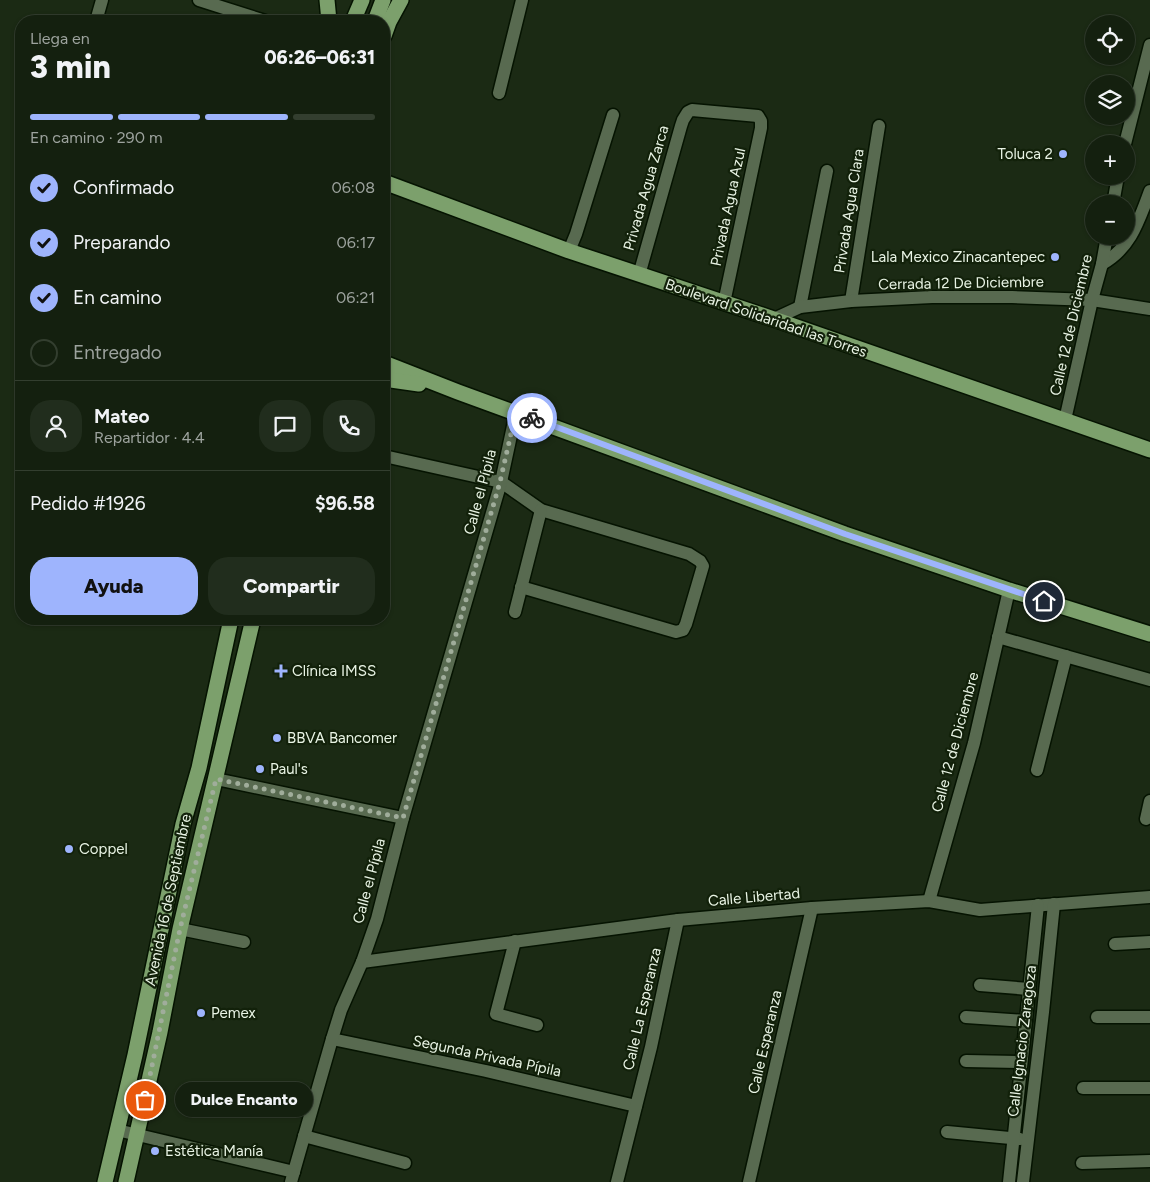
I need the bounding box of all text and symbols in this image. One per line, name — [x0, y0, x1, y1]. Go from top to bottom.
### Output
map controls — [1085, 15, 1135, 245]
button: locate — [1085, 15, 1135, 65]
text: Llega en — [30, 29, 90, 48]
text: 06:26–06:31 — [264, 46, 375, 69]
text: 3 min — [30, 48, 111, 86]
button: layers — [1085, 75, 1135, 125]
street label: Privada Agua Zarca — [620, 123, 672, 253]
text: En camino · 290 m — [30, 128, 163, 147]
button: + — [1085, 135, 1135, 185]
place label: Toluca 2 — [997, 145, 1053, 163]
street label: Privada Agua Azul — [707, 146, 749, 268]
street label: Privada Agua Clara — [830, 148, 868, 274]
marker: Toluca 2 — [1057, 148, 1069, 160]
icon: check — [30, 174, 58, 202]
text: Confirmado — [73, 176, 174, 199]
text: 06:08 — [332, 178, 375, 197]
button: − — [1085, 195, 1135, 245]
icon: check — [30, 229, 58, 257]
text: Preparando — [73, 231, 171, 254]
text: 06:17 — [336, 233, 375, 252]
place label: Lala Mexico Zinacantepec — [871, 248, 1045, 266]
marker: Lala Mexico Zinacantepec — [1049, 251, 1061, 263]
street label: Calle 12 de Diciembre — [1046, 253, 1096, 397]
street label: Cerrada 12 De Diciembre — [878, 273, 1044, 293]
street label: Boulevard Solidaridad las Torres — [663, 275, 869, 361]
icon: check — [30, 284, 58, 312]
text: En camino — [73, 286, 162, 309]
text: 06:21 — [336, 288, 375, 307]
text: Entregado — [73, 341, 162, 364]
courier — [507, 393, 557, 443]
button: person — [30, 400, 82, 452]
button: chat — [259, 400, 311, 452]
button: phone — [323, 400, 375, 452]
icon: bike — [518, 404, 546, 432]
text: Mateo — [94, 405, 149, 428]
text: Repartidor · 4.4 — [94, 428, 205, 447]
street label: Calle el Pípila — [460, 447, 500, 537]
text: Pedido #1926 — [30, 492, 146, 515]
text: $96.58 — [315, 492, 375, 515]
button: Ayuda — [30, 557, 198, 615]
button: Compartir — [208, 557, 375, 615]
pin — [1023, 580, 1065, 622]
icon: home — [1030, 587, 1058, 615]
place label: Clínica IMSS — [292, 662, 376, 680]
marker: Clínica IMSS — [274, 664, 288, 678]
street label: Calle 12 de Diciembre — [928, 670, 982, 814]
place label: BBVA Bancomer — [287, 729, 397, 747]
marker: BBVA Bancomer — [271, 732, 283, 744]
place label: Paul's — [270, 760, 308, 778]
marker: Paul's — [254, 763, 266, 775]
street label: Avenida 16 de Septiembre — [141, 812, 195, 988]
street label: Calle el Pípila — [349, 836, 389, 926]
place label: Coppel — [79, 840, 128, 858]
marker: Coppel — [63, 843, 75, 855]
street label: Calle Libertad — [707, 884, 801, 910]
street label: Calle La Esperanza — [619, 946, 665, 1072]
street label: Calle Ignacio Zaragoza — [1004, 964, 1040, 1118]
street label: Calle Esperanza — [744, 988, 786, 1096]
place label: Pemex — [211, 1004, 256, 1022]
marker: Pemex — [195, 1007, 207, 1019]
street label: Segunda Privada Pípila — [411, 1031, 563, 1081]
pin — [124, 1079, 166, 1121]
callout: Dulce Encanto — [175, 1082, 312, 1118]
icon: bag — [131, 1086, 159, 1114]
text: Dulce Encanto — [191, 1090, 297, 1109]
place label: Estética Manía — [165, 1142, 263, 1160]
marker: Estética Manía — [149, 1145, 161, 1157]

